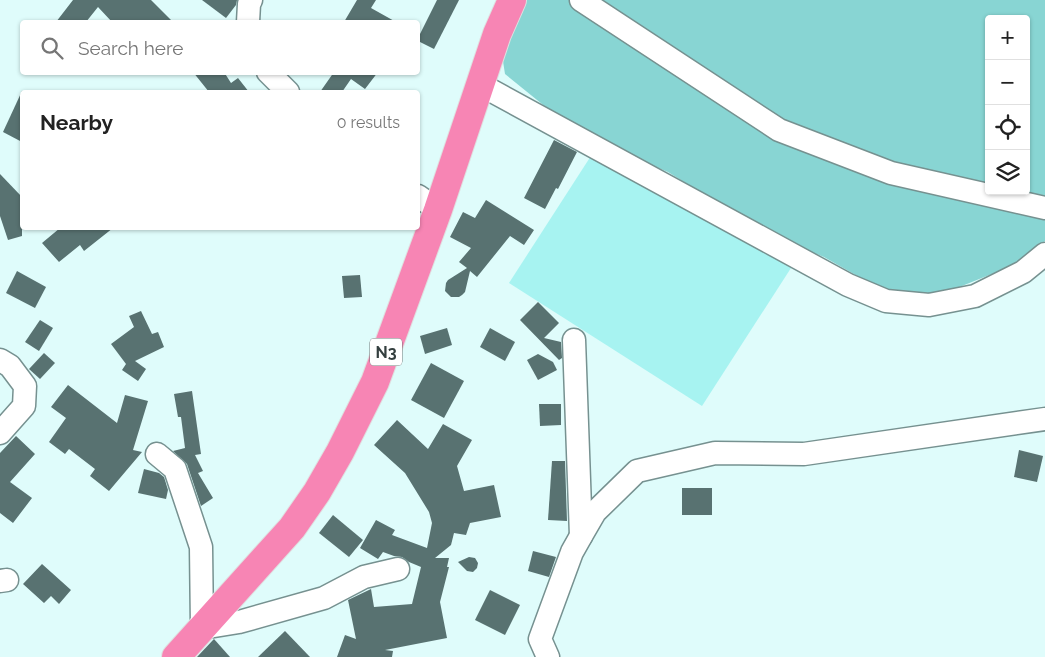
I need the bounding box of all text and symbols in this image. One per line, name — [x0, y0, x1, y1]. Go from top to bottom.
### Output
map controls — [985, 15, 1030, 195]
button: + — [985, 15, 1030, 60]
search box — [20, 20, 420, 75]
icon: search — [38, 34, 66, 62]
text: Search here — [78, 37, 184, 59]
button: − — [985, 60, 1030, 105]
button: locate — [985, 105, 1030, 150]
text: Nearby — [40, 110, 113, 135]
text: 0 results — [337, 113, 400, 132]
button: layers — [985, 150, 1030, 195]
road number: N3 — [370, 338, 402, 366]

